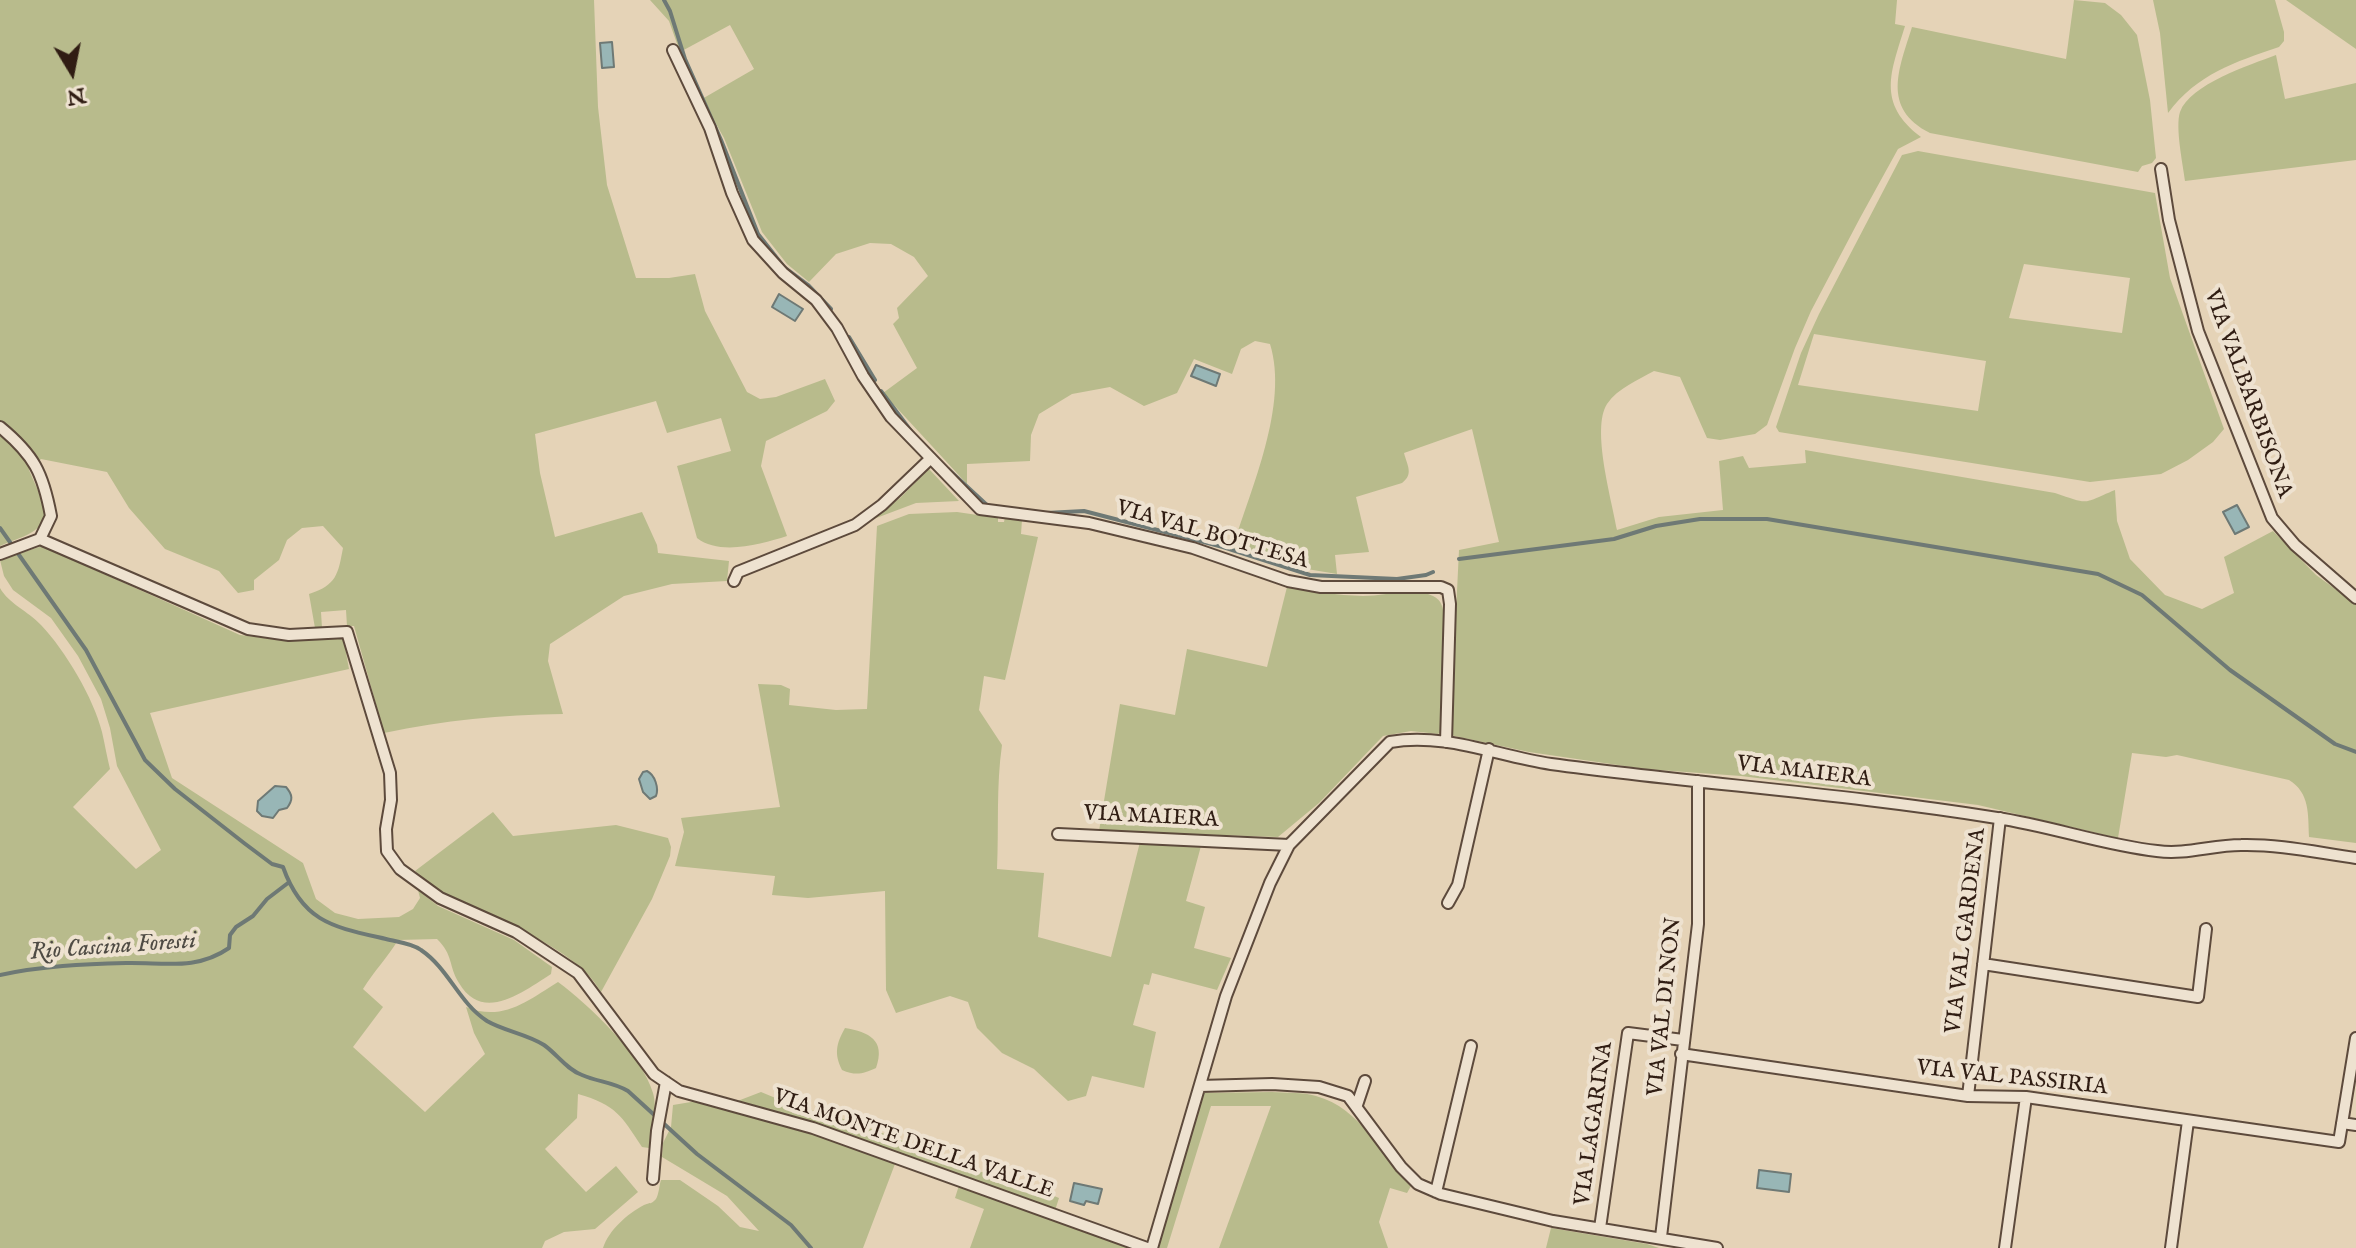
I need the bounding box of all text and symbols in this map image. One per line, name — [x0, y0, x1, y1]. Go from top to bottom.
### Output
north arrow — [32, 32, 112, 112]
text: N — [64, 80, 88, 111]
street label: VIA VALBARBISONA — [2197, 286, 2297, 502]
street label: VIA VAL BOTTESA — [1113, 496, 1311, 576]
street label: VIA MAIERA — [1735, 752, 1873, 794]
street label: VIA MAIERA — [1083, 801, 1219, 835]
street label: VIA VAL GARDENA — [1941, 827, 1993, 1035]
street label: VIA VAL DI NON — [1643, 916, 1689, 1098]
water label: Rio Cascina Foresti — [29, 928, 197, 968]
street label: VIA LAGARINA — [1570, 1040, 1620, 1208]
street label: VIA VAL PASSIRIA — [1915, 1056, 2109, 1102]
street label: VIA MONTE DELLA VALLE — [769, 1084, 1057, 1206]

